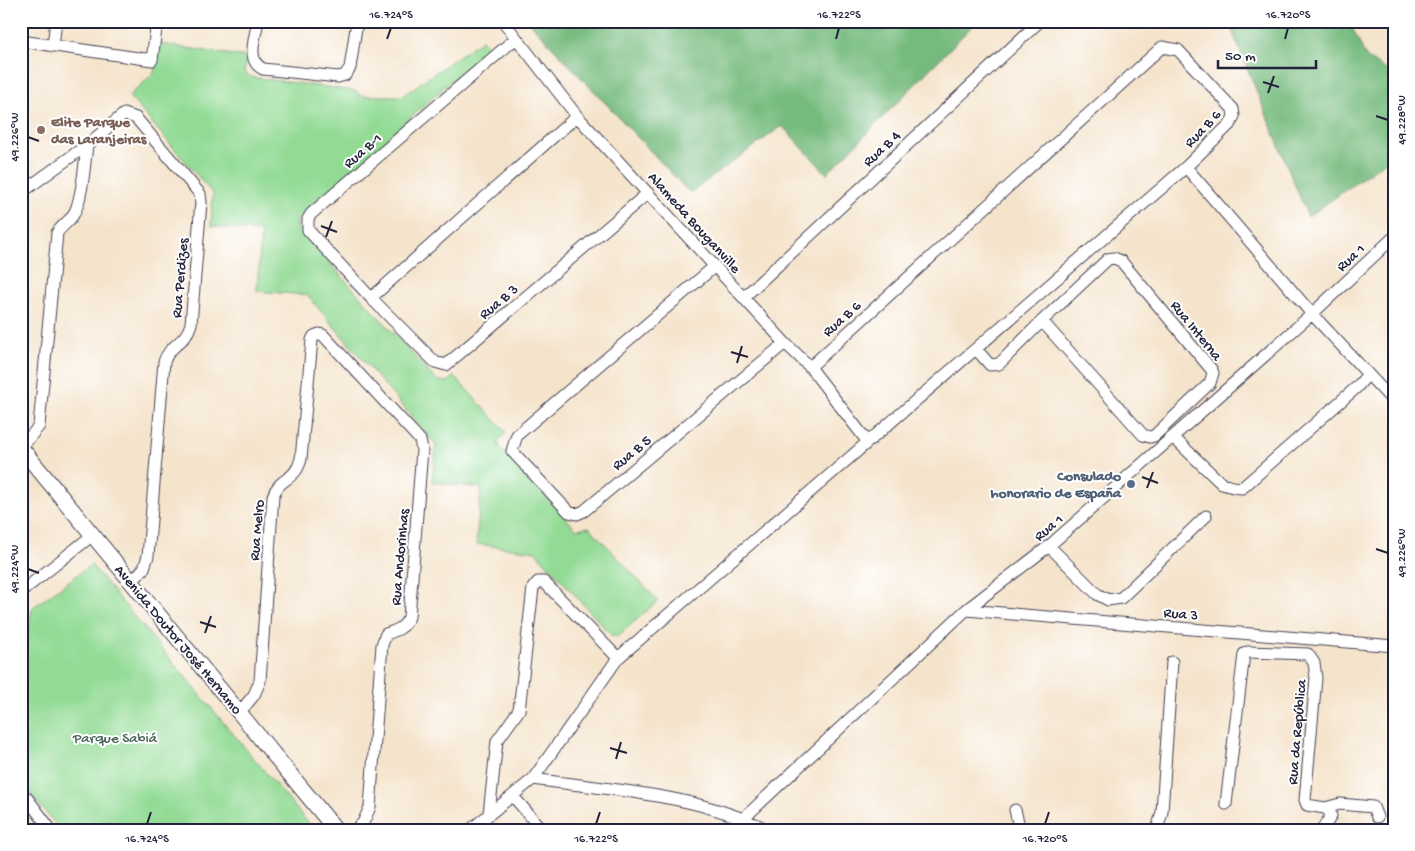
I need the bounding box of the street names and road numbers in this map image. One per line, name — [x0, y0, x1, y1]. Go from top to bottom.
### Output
street label: Rua B 6 — [1181, 106, 1226, 152]
street label: Rua B 4 — [860, 127, 905, 171]
street label: Rua B-1 — [340, 130, 386, 173]
street label: Alameda Bouganville — [643, 169, 744, 278]
street label: Rua Perdizes — [169, 237, 193, 319]
street label: Rua 1 — [1333, 241, 1370, 276]
street label: Rua B 3 — [476, 281, 523, 324]
street label: Rua B 6 — [819, 297, 866, 341]
street label: Rua Interna — [1166, 298, 1226, 365]
street label: Rua B 5 — [609, 432, 656, 475]
street label: Rua Melro — [246, 499, 270, 562]
street label: Rua Andorinhas — [388, 508, 414, 606]
street label: Rua 1 — [1031, 511, 1068, 546]
street label: Avenida Doutor José Hernamo — [110, 562, 245, 719]
street label: Rua 3 — [1163, 605, 1199, 625]
street label: Rua da República — [1284, 678, 1312, 785]

